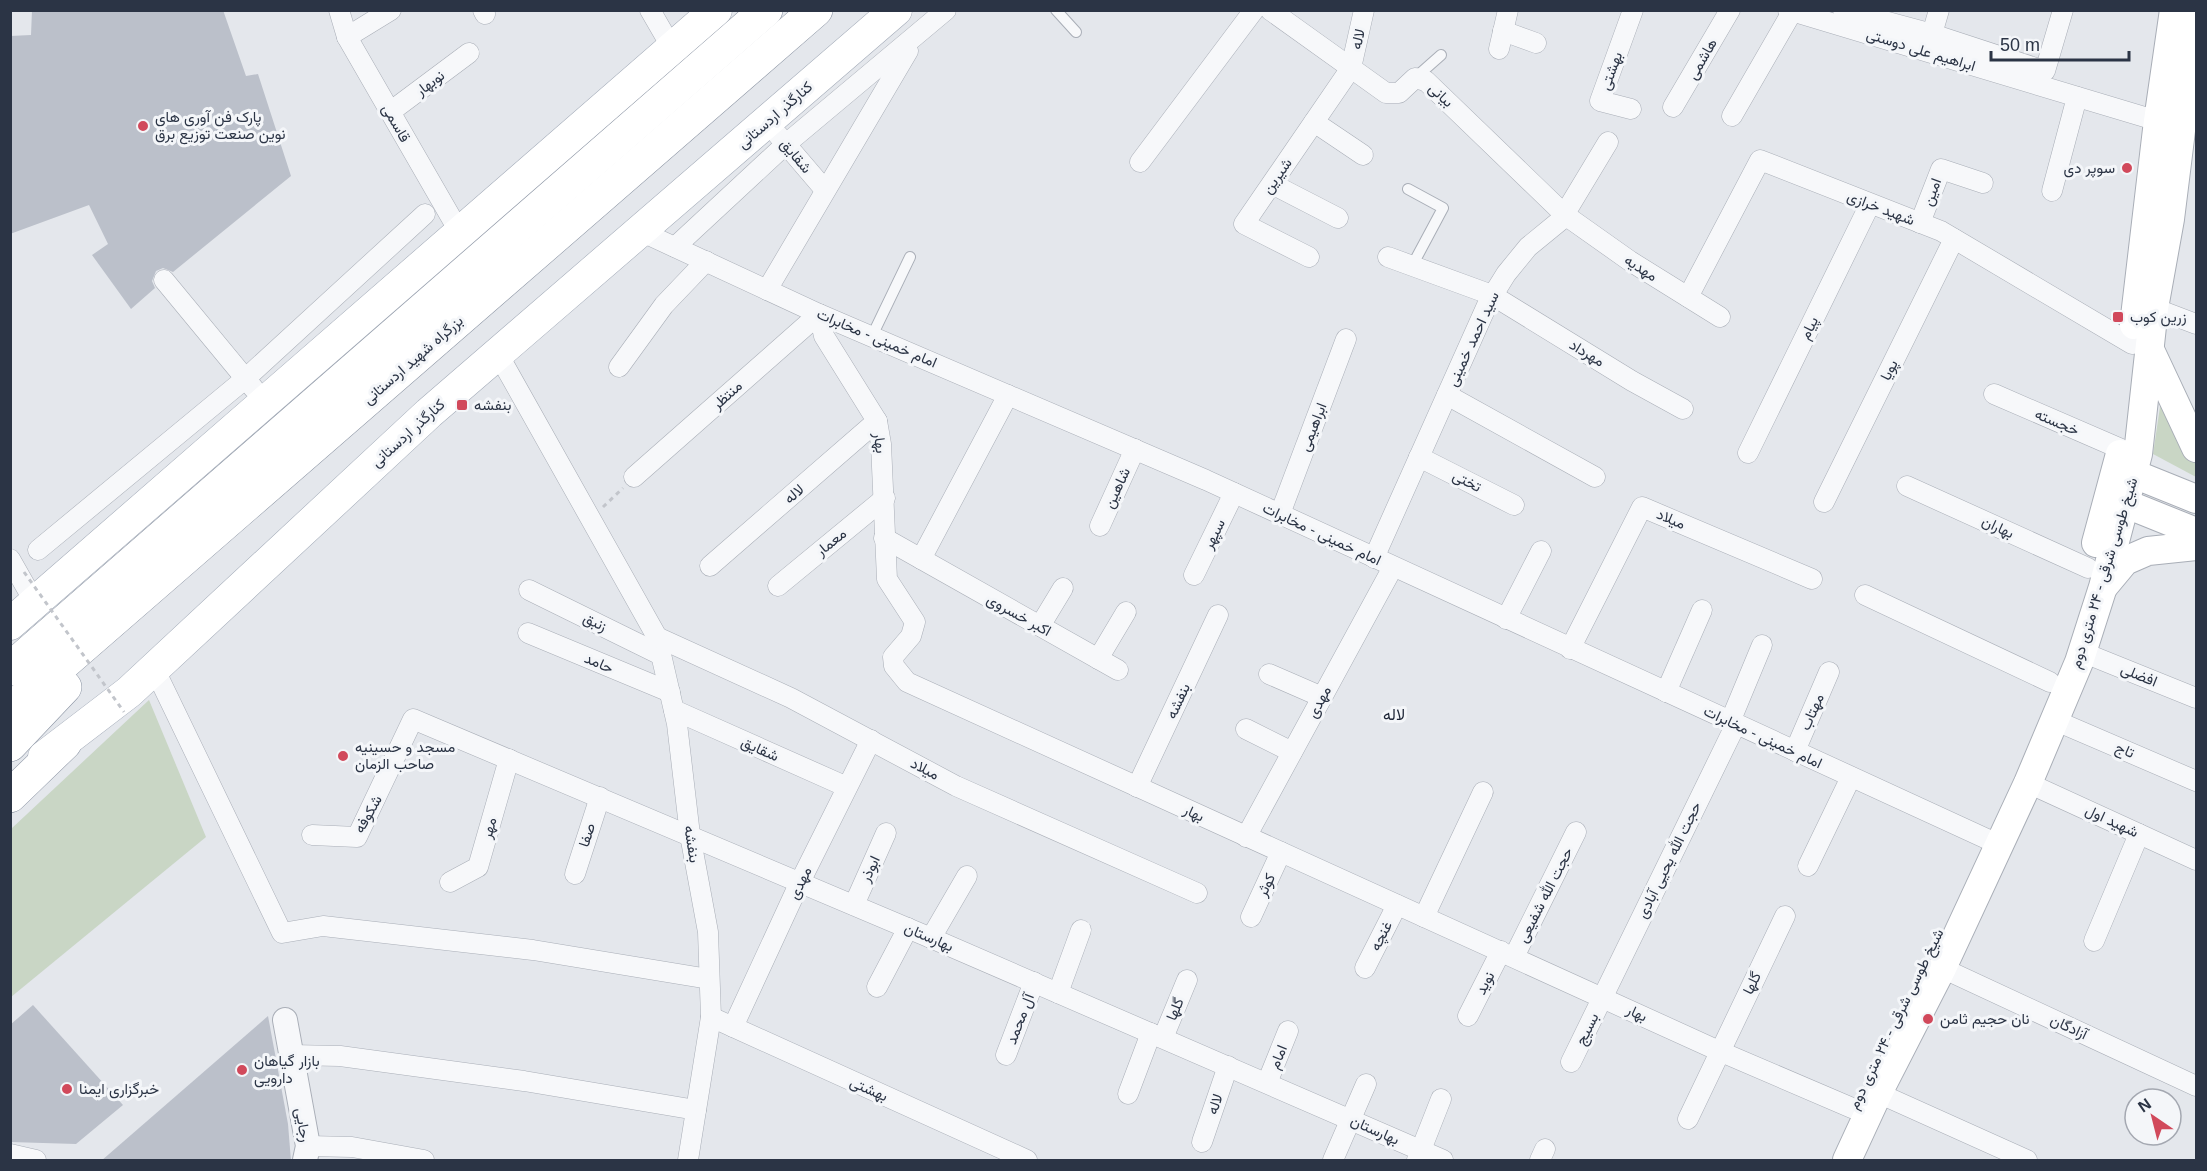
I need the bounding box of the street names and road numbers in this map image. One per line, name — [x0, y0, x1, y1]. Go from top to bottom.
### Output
street label: ابراهیم علی دوستی — [1864, 25, 1978, 76]
street label: لاله — [1347, 27, 1368, 51]
street label: هاشمی — [1683, 35, 1722, 83]
street label: بهشتی — [1596, 49, 1627, 93]
street label: نوبهار — [411, 66, 448, 100]
street label: کنارگذر اردستانی — [734, 77, 817, 153]
street label: بیانی — [1424, 79, 1457, 112]
street label: قاسمی — [377, 101, 414, 146]
street label: شقایق — [776, 135, 816, 178]
street label: شیرین — [1258, 154, 1297, 198]
street label: امین — [1919, 176, 1946, 209]
street label: شهید خرازی — [1844, 187, 1917, 230]
street label: مهدیه — [1621, 251, 1661, 285]
street label: سید احمد خمینی — [1443, 289, 1504, 390]
street label: امام خمینی - مخابرات — [814, 305, 940, 372]
street label: بزرگراه شهید اردستانی — [359, 312, 467, 409]
street label: پیام — [1796, 314, 1823, 343]
street label: مهرداد — [1566, 336, 1608, 370]
street label: پویا — [1876, 357, 1903, 384]
street label: منتظر — [707, 377, 746, 414]
street label: کنارگذر اردستانی — [367, 395, 450, 472]
street label: ابراهیمی — [1296, 400, 1331, 454]
street label: خجسته — [2032, 405, 2082, 439]
street label: بهار — [870, 431, 890, 455]
street label: شاهین — [1100, 465, 1135, 512]
street label: تختی — [1449, 466, 1485, 497]
street label: شیخ طوسی شرقی - ۲۴ متری دوم — [2066, 475, 2144, 671]
street label: لاله — [780, 480, 807, 507]
street label: امام خمینی - مخابرات — [1259, 499, 1384, 570]
street label: میلاد — [1654, 505, 1688, 533]
street label: بهاران — [1979, 512, 2017, 542]
street label: سپهر — [1199, 516, 1230, 553]
street label: معمار — [811, 524, 850, 560]
street label: اکبر خسروی — [983, 590, 1054, 641]
street label: زنبق — [580, 609, 610, 636]
street label: حامد — [582, 649, 616, 676]
street label: افضلی — [2118, 660, 2160, 691]
street label: بنفشه — [1162, 680, 1194, 722]
street label: مهدی — [1303, 683, 1336, 722]
street label: مهتاب — [1796, 691, 1828, 733]
street label: امام خمینی - مخابرات — [1700, 702, 1825, 773]
street label: شقایق — [738, 733, 782, 766]
street label: تاج — [2112, 738, 2137, 764]
street label: میلاد — [908, 754, 942, 784]
street label: شکوفه — [350, 792, 386, 836]
street label: حجت الله یحیی آبادی — [1633, 799, 1706, 922]
street label: بهار — [1180, 800, 1207, 826]
street label: شهید اول — [2083, 801, 2142, 841]
street label: مهر — [477, 815, 501, 842]
street label: صفا — [575, 821, 598, 849]
street label: بنفشه — [680, 824, 704, 864]
street label: حجت الله شفیعی — [1513, 844, 1578, 946]
street label: ابوذر — [856, 853, 884, 886]
street label: مهدی — [784, 864, 816, 903]
street label: کوثر — [1252, 870, 1279, 900]
street label: غنچه — [1366, 918, 1397, 954]
street label: بهارستان — [902, 919, 956, 955]
street label: شیخ طوسی شرقی - ۲۴ متری دوم — [1844, 926, 1949, 1113]
street label: نوید — [1472, 968, 1498, 998]
street label: گلها — [1739, 968, 1765, 997]
street label: آل محمد — [1002, 990, 1038, 1047]
street label: گلها — [1162, 995, 1188, 1023]
street label: بهار — [1623, 1000, 1650, 1026]
street label: بسیج — [1572, 1010, 1604, 1049]
street label: آزادگان — [2048, 1011, 2092, 1044]
street label: امام — [1265, 1042, 1292, 1072]
street label: بهشتی — [847, 1073, 891, 1106]
street label: لاله — [1203, 1091, 1226, 1116]
street label: رجایی — [290, 1107, 315, 1144]
street label: بهارستان — [1348, 1111, 1402, 1149]

